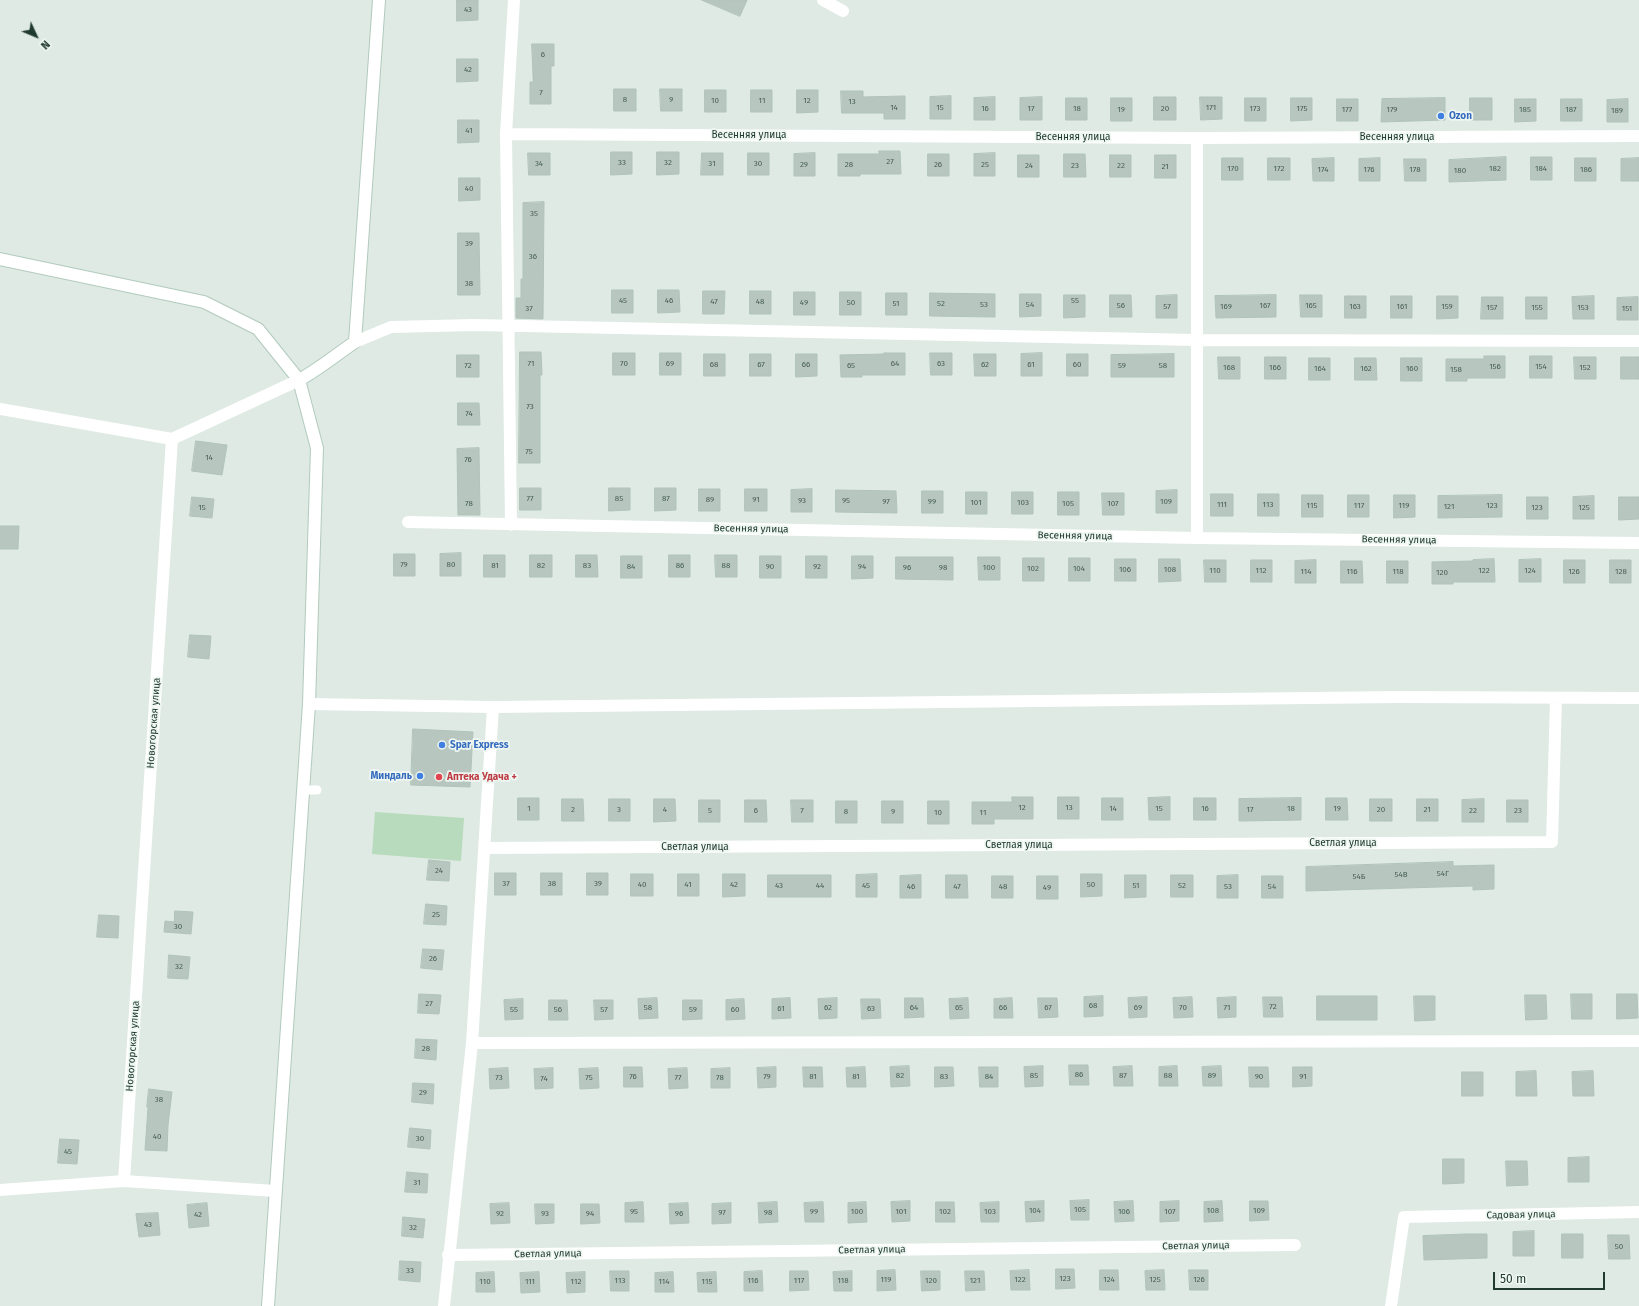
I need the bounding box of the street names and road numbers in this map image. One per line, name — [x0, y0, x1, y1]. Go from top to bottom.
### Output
street label: Весенняя улица — [712, 129, 786, 141]
street label: Весенняя улица — [1036, 131, 1110, 143]
street label: Весенняя улица — [1360, 131, 1434, 143]
street label: Весенняя улица — [713, 522, 789, 536]
street label: Весенняя улица — [1037, 529, 1113, 543]
street label: Весенняя улица — [1361, 533, 1437, 547]
street label: Новогорская улица — [145, 677, 163, 769]
street label: Светлая улица — [1309, 837, 1377, 849]
street label: Светлая улица — [985, 839, 1053, 851]
street label: Светлая улица — [661, 841, 729, 853]
street label: Новогорская улица — [124, 1000, 142, 1092]
street label: Садовая улица — [1486, 1208, 1556, 1222]
street label: Светлая улица — [1162, 1239, 1230, 1253]
street label: Светлая улица — [838, 1243, 906, 1257]
street label: Светлая улица — [514, 1247, 582, 1261]

